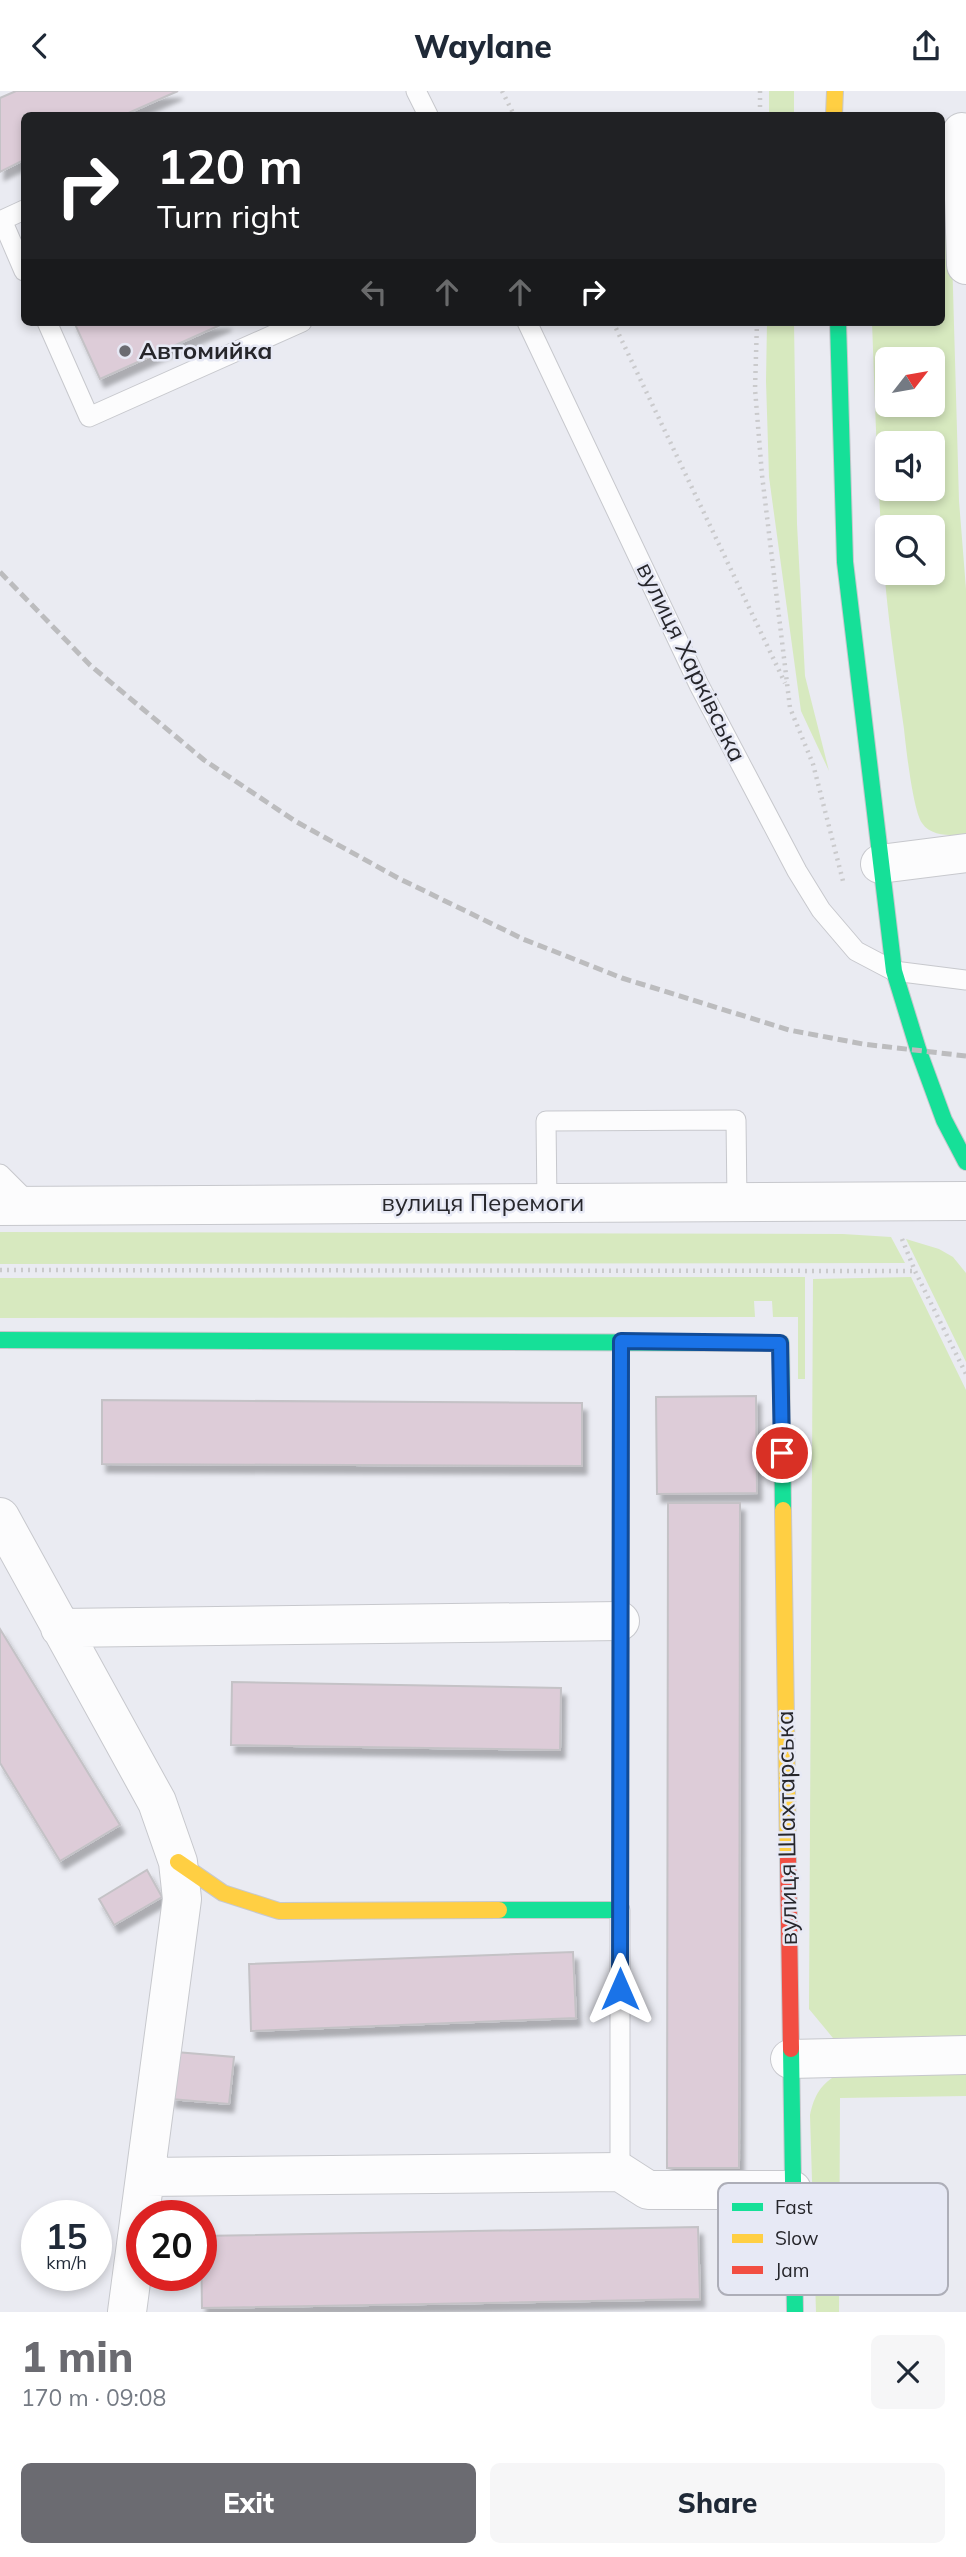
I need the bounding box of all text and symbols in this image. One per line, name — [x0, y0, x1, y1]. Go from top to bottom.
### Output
text: Waylane — [414, 26, 552, 66]
icon: back — [21, 27, 59, 65]
icon: share — [907, 27, 945, 65]
text: 120 m — [157, 135, 303, 196]
icon: right — [42, 140, 133, 231]
text: Turn right — [157, 196, 300, 236]
icon: left — [355, 273, 393, 311]
icon: ahead — [428, 273, 466, 311]
icon: ahead — [501, 273, 539, 311]
icon: right — [574, 273, 612, 311]
place label: Автомийка — [139, 335, 272, 365]
marker: Автомийка — [117, 343, 133, 359]
north arrow — [875, 347, 945, 417]
map controls — [875, 347, 945, 585]
button: sound — [875, 431, 945, 501]
button: search — [875, 515, 945, 585]
street label: вулиця Харківська — [631, 557, 753, 766]
street label: вулиця Перемоги — [382, 1187, 584, 1217]
pin — [752, 1423, 812, 1483]
icon: arrive — [763, 1434, 801, 1472]
street label: вулиця Шахтарська — [769, 1710, 803, 1946]
position arrow — [583, 1952, 657, 2026]
legend — [718, 2183, 948, 2295]
text: Fast — [775, 2195, 813, 2219]
speed limit sign: 20 — [126, 2200, 217, 2291]
text: 15 — [45, 2214, 88, 2258]
text: Slow — [775, 2226, 819, 2250]
text: km/h — [46, 2251, 87, 2274]
text: Jam — [775, 2258, 809, 2282]
text: 1 min — [21, 2330, 134, 2383]
button: close — [871, 2335, 945, 2409]
text: 170 m · 09:08 — [21, 2383, 166, 2412]
button: Exit — [21, 2463, 476, 2543]
button: Share — [490, 2463, 945, 2543]

